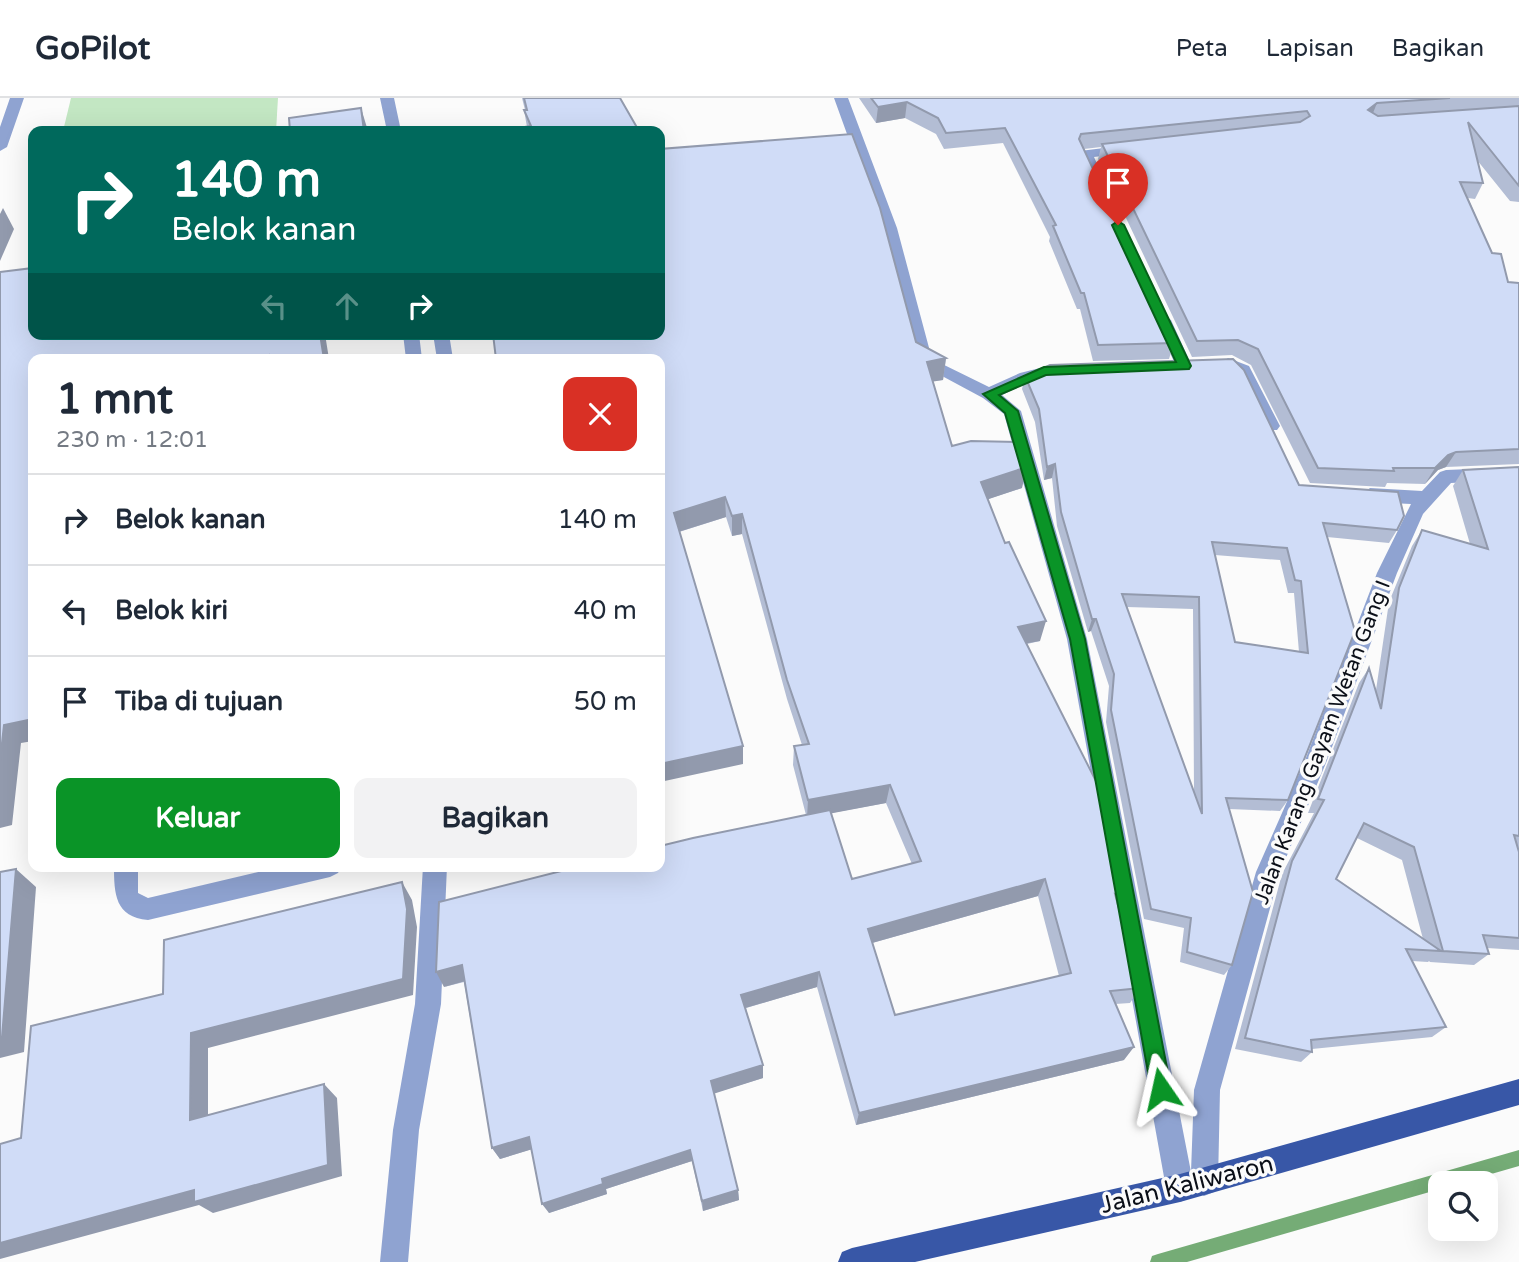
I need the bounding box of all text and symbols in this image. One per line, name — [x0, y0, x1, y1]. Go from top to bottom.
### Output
text: GoPilot — [35, 29, 150, 68]
text: Peta — [1176, 34, 1228, 63]
text: Lapisan — [1266, 34, 1354, 63]
text: Bagikan — [1392, 34, 1484, 63]
text: 140 m — [171, 151, 321, 210]
pin — [1088, 153, 1148, 225]
icon: right — [56, 154, 147, 245]
icon: arrive — [1099, 164, 1137, 202]
text: Belok kanan — [171, 211, 356, 249]
icon: left — [255, 287, 293, 325]
icon: ahead — [328, 287, 366, 325]
icon: right — [401, 287, 439, 325]
text: 1 mnt — [56, 374, 173, 425]
button: close — [563, 377, 637, 451]
text: 230 m · 12:01 — [56, 426, 208, 454]
icon: right — [56, 501, 94, 539]
text: Belok kanan — [115, 504, 266, 535]
text: 140 m — [557, 504, 637, 535]
street label: Jalan Karang Gayam Wetan Gang I — [1249, 577, 1396, 908]
icon: left — [56, 592, 94, 630]
text: Belok kiri — [115, 595, 228, 626]
text: 40 m — [574, 595, 637, 626]
icon: arrive — [56, 683, 94, 721]
text: Tiba di tujuan — [115, 686, 283, 717]
text: 50 m — [574, 686, 637, 717]
button: Keluar — [56, 778, 340, 858]
button: Bagikan — [354, 778, 637, 858]
position arrow — [1124, 1052, 1198, 1126]
street label: Jalan Kaliwaron — [1098, 1149, 1276, 1220]
map controls — [1428, 1171, 1498, 1241]
button: search — [1428, 1171, 1498, 1241]

